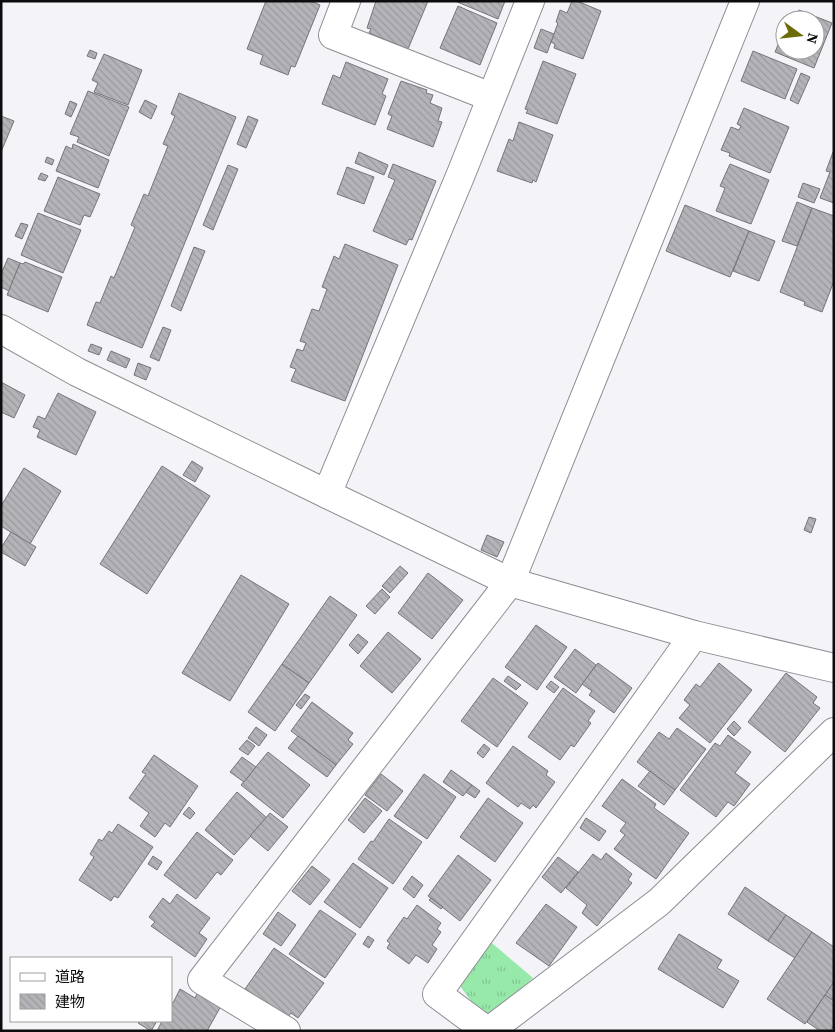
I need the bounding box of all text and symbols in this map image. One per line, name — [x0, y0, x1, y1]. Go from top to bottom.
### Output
north arrow — [775, 10, 825, 60]
text: N — [802, 31, 824, 46]
legend — [10, 957, 172, 1022]
text: 道路 — [55, 966, 85, 987]
text: 建物 — [55, 991, 85, 1012]

